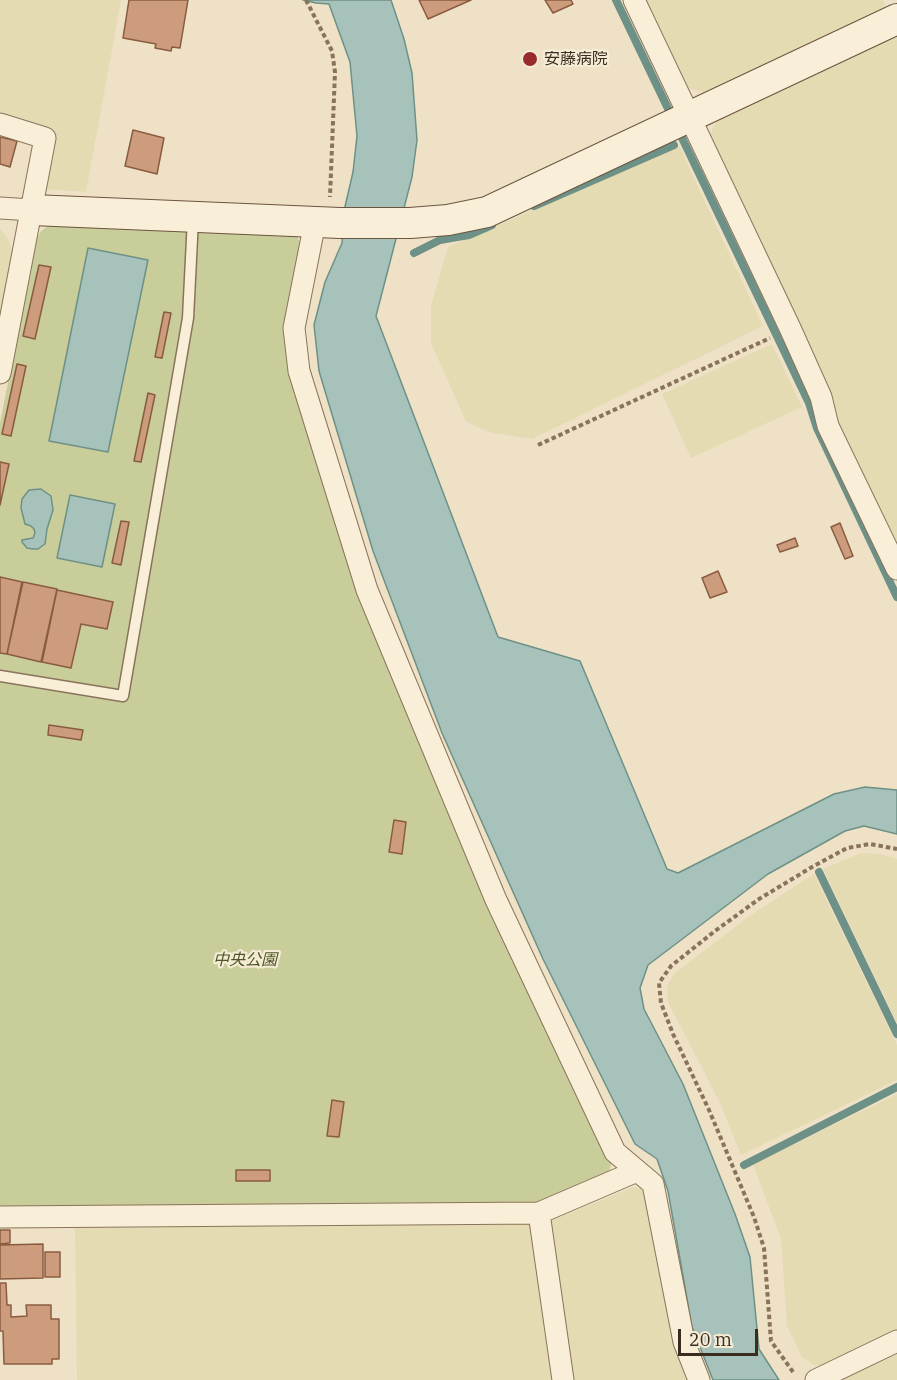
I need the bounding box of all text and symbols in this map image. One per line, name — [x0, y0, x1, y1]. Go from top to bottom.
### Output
place label: 安藤病院 — [544, 49, 608, 69]
marker: 安藤病院 — [521, 50, 539, 68]
park label: 中央公園 — [213, 950, 277, 970]
scale bar — [681, 1317, 760, 1355]
text: 20 m — [689, 1328, 732, 1351]

